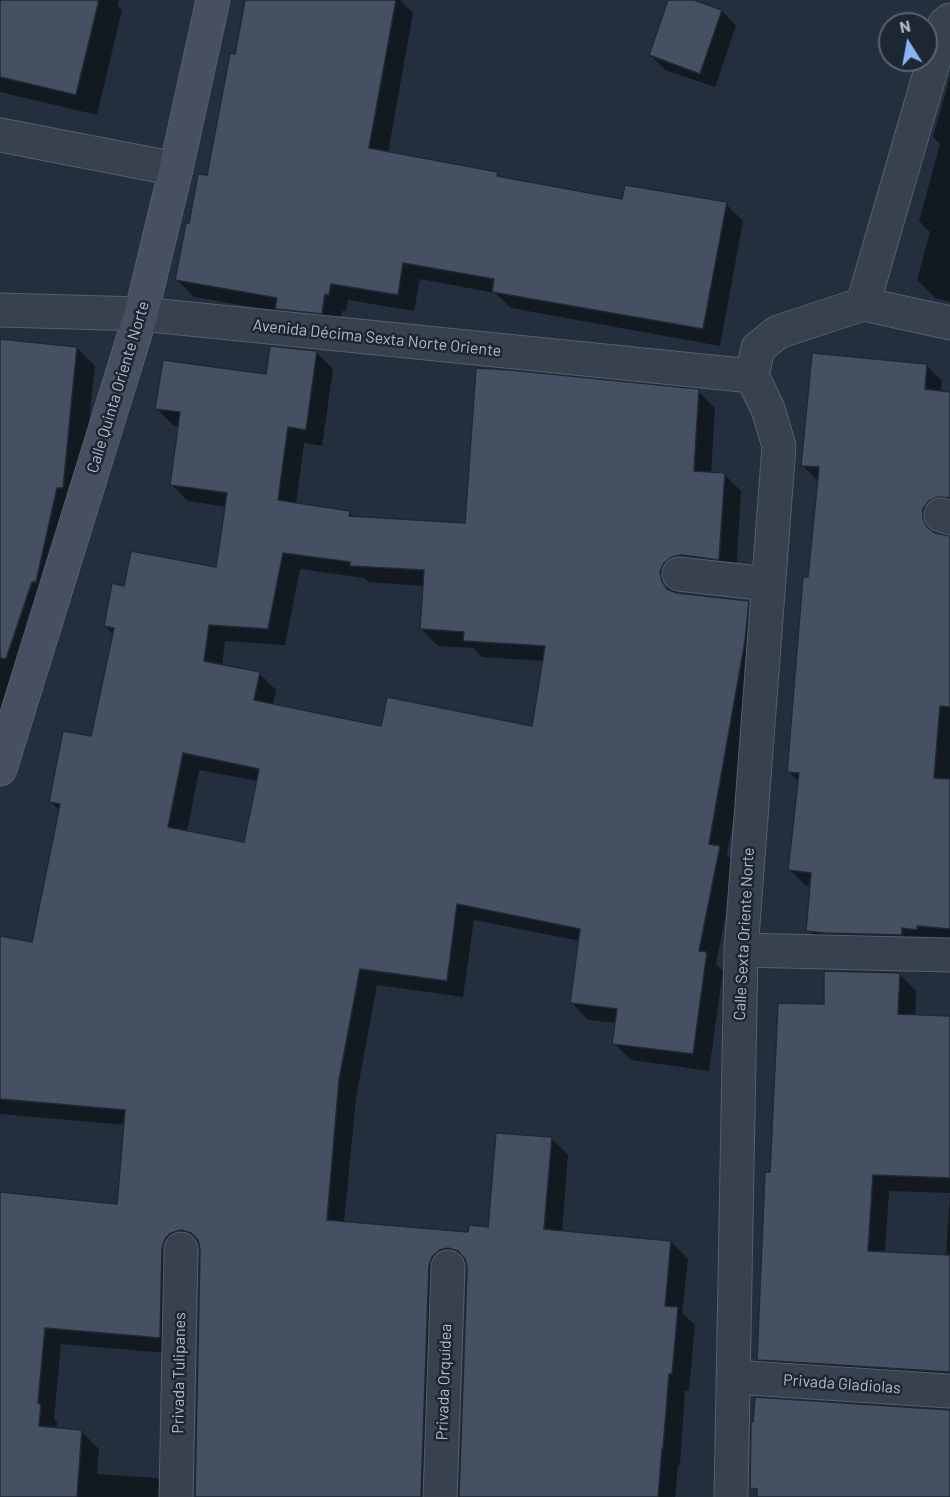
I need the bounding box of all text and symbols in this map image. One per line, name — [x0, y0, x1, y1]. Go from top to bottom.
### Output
north arrow — [878, 12, 938, 72]
text: N — [898, 15, 912, 36]
street label: Calle Quinta Oriente Norte — [83, 299, 153, 475]
street label: Avenida Décima Sexta Norte Oriente — [252, 315, 502, 361]
street label: Calle Sexta Oriente Norte — [730, 847, 758, 1021]
street label: Privada Tulipanes — [168, 1312, 190, 1434]
street label: Privada Orquídea — [432, 1323, 456, 1441]
street label: Privada Gladiolas — [783, 1370, 901, 1398]

